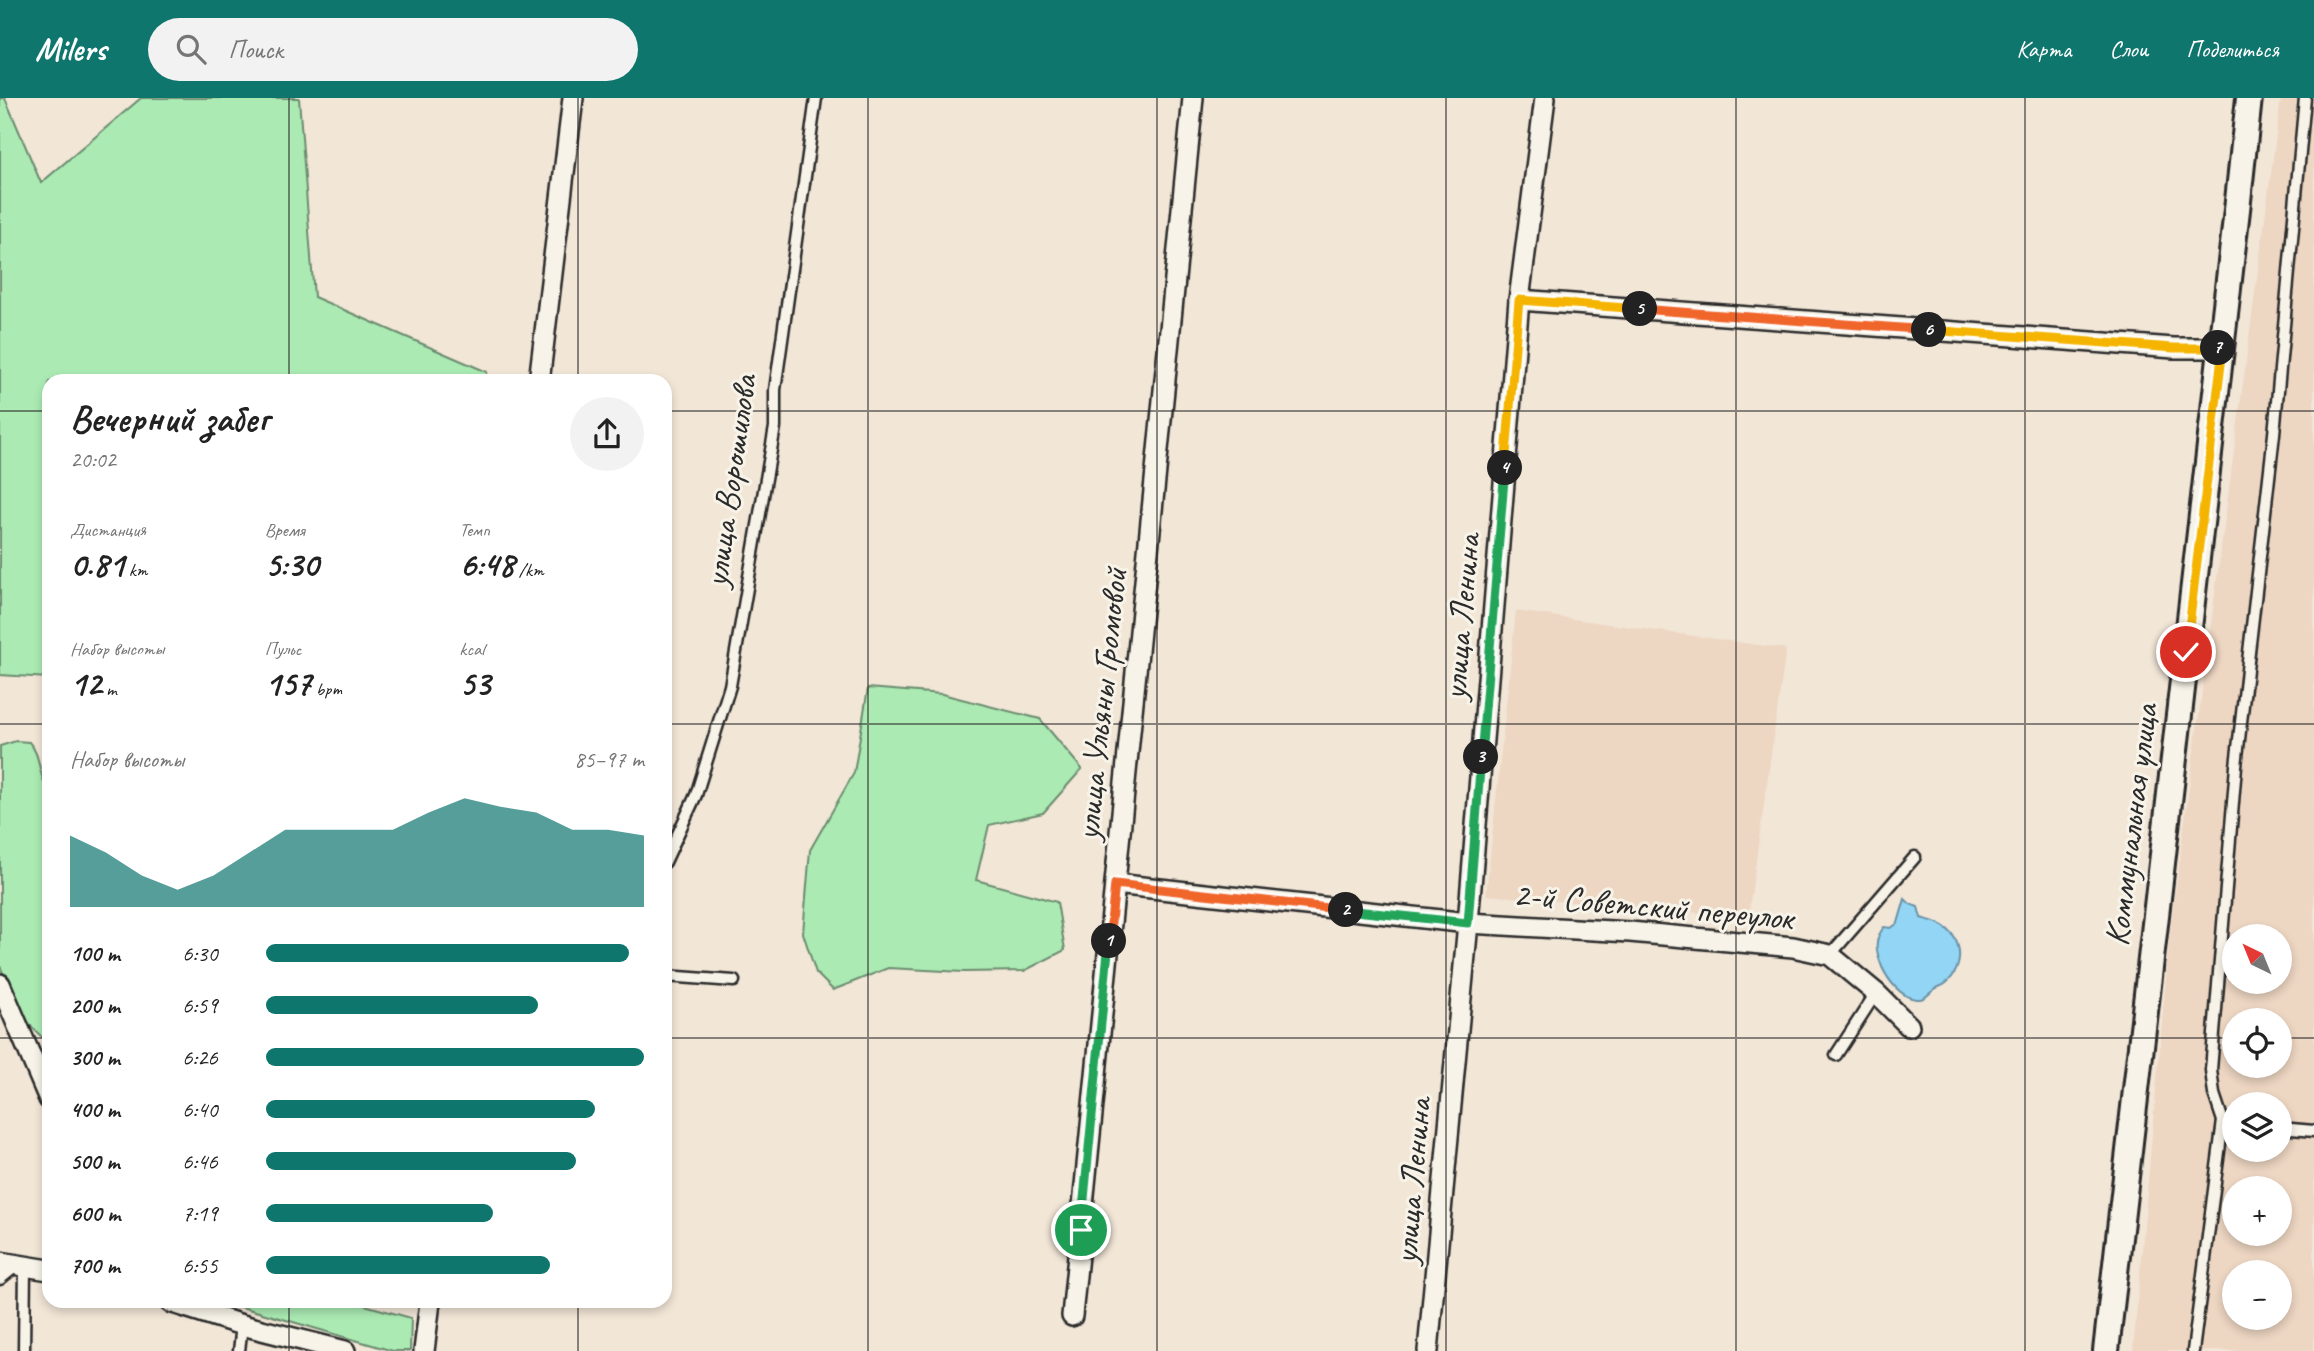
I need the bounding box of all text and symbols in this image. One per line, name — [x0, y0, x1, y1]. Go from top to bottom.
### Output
search box — [148, 18, 638, 81]
text: Milers — [35, 28, 106, 70]
icon: search — [172, 30, 210, 68]
text: Поиск — [228, 33, 283, 66]
text: Карта — [2017, 34, 2071, 64]
text: Слои — [2109, 34, 2148, 64]
text: Поделиться — [2186, 34, 2279, 64]
pin: 5 — [1622, 292, 1658, 326]
text: 5 — [1635, 296, 1644, 320]
pin: 6 — [1912, 313, 1946, 348]
text: 6 — [1924, 317, 1933, 341]
pin: 7 — [2200, 330, 2236, 366]
text: 7 — [2213, 335, 2222, 359]
street label: улица Ворошилова — [693, 370, 767, 592]
text: Вечерний забег — [70, 395, 269, 442]
button: share — [570, 397, 644, 471]
text: 20:02 — [70, 445, 116, 474]
pin: 4 — [1488, 450, 1522, 486]
text: 4 — [1500, 455, 1509, 479]
text: Дистанция — [70, 518, 146, 542]
text: Время — [265, 518, 305, 542]
text: Темп — [459, 518, 490, 542]
street label: улица Ленина — [1431, 530, 1491, 704]
text: 0.81 — [70, 542, 124, 587]
text: 5:30 — [265, 542, 318, 587]
text: 6:48 — [459, 542, 514, 587]
text: km — [124, 558, 147, 582]
text: /km — [514, 558, 544, 582]
street label: улица Ульяны Громовой — [1064, 563, 1138, 844]
pin — [2156, 622, 2216, 682]
icon: check — [2167, 633, 2205, 671]
text: Набор высоты — [70, 637, 164, 661]
text: Пульс — [265, 637, 301, 661]
text: kcal — [459, 637, 484, 661]
text: 12 — [70, 661, 102, 706]
text: 157 — [265, 661, 311, 706]
text: 53 — [459, 661, 490, 706]
text: m — [102, 677, 117, 701]
text: bpm — [311, 677, 342, 701]
street label: Коммунальная улица — [2094, 700, 2168, 948]
pin: 3 — [1464, 740, 1498, 774]
text: 3 — [1476, 744, 1485, 768]
text: Набор высоты — [70, 745, 184, 774]
text: 85–97 m — [574, 745, 644, 774]
street label: 2-й Советский переулок — [1511, 871, 1798, 941]
pin: 2 — [1328, 892, 1364, 928]
text: 2 — [1341, 897, 1350, 921]
pin: 1 — [1092, 924, 1126, 958]
north arrow — [2222, 924, 2292, 994]
map controls — [2222, 924, 2292, 1330]
text: 1 — [1104, 928, 1113, 952]
text: 100 m — [70, 939, 120, 968]
text: 6:30 — [182, 939, 218, 968]
text: 200 m — [70, 991, 120, 1020]
text: 6:59 — [182, 991, 218, 1020]
button: locate — [2222, 1008, 2292, 1078]
text: 300 m — [70, 1043, 120, 1072]
text: 6:26 — [182, 1043, 218, 1072]
button: layers — [2222, 1092, 2292, 1162]
street label: улица Ленина — [1382, 1094, 1442, 1268]
text: 400 m — [70, 1095, 120, 1124]
text: 6:40 — [182, 1095, 218, 1124]
text: 500 m — [70, 1147, 119, 1176]
text: 6:46 — [182, 1147, 218, 1176]
button: + — [2222, 1176, 2292, 1246]
text: 600 m — [70, 1199, 120, 1228]
text: 7:19 — [182, 1199, 218, 1228]
pin — [1051, 1200, 1111, 1260]
icon: arrive — [1062, 1211, 1100, 1249]
text: 700 m — [70, 1251, 120, 1280]
text: 6:55 — [182, 1251, 218, 1280]
button: − — [2222, 1260, 2292, 1330]

